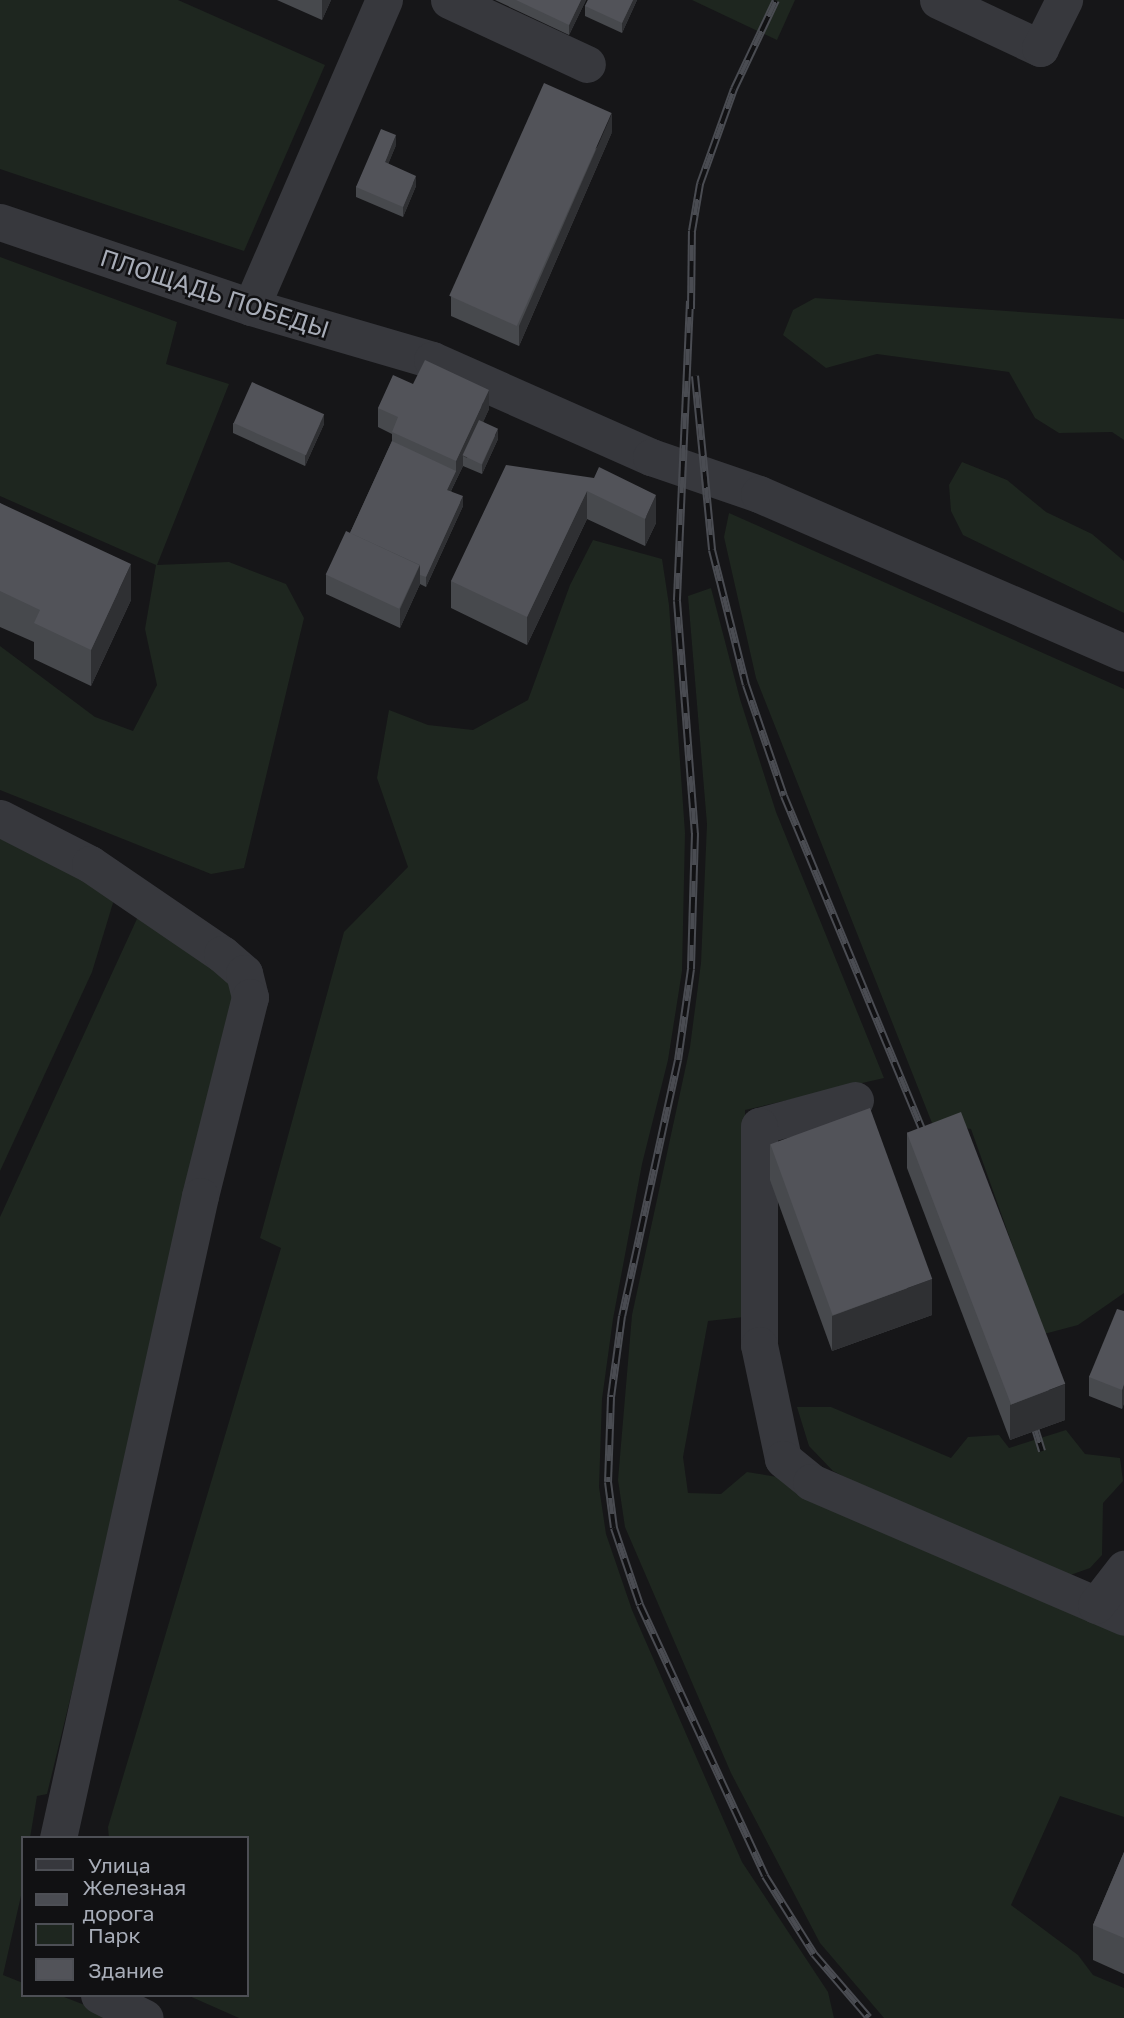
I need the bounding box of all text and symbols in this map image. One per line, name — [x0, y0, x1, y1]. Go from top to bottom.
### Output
street label: ПЛОЩАДЬ ПОБЕДЫ — [97, 242, 333, 344]
legend — [21, 1836, 248, 1997]
text: Улица — [88, 1852, 151, 1878]
text: Железная дорога — [82, 1874, 186, 1926]
text: Парк — [88, 1922, 141, 1948]
text: Здание — [88, 1957, 164, 1983]

